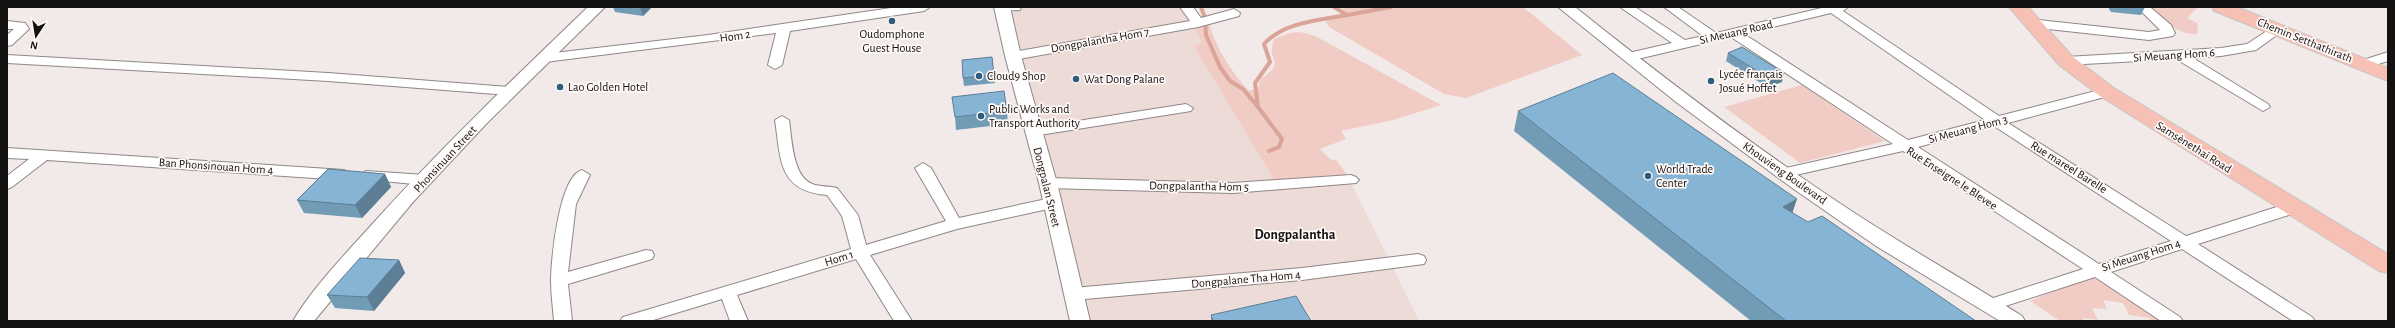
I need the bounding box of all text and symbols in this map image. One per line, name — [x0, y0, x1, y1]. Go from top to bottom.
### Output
street label: Chemin Setthathirath — [2256, 15, 2354, 65]
north arrow — [16, 16, 56, 56]
marker: Oudomphone Guest House — [887, 16, 897, 26]
street label: Si Meuang Road — [1698, 18, 1774, 46]
street label: Dongpalantha Hom 7 — [1050, 25, 1150, 55]
street label: Hom 2 — [719, 28, 752, 44]
place label: Oudomphone Guest House — [859, 28, 925, 54]
text: N — [29, 39, 39, 51]
street label: Si Meuang Hom 6 — [2133, 46, 2216, 64]
place label: Lycée français Josué Hoffet — [1719, 68, 1783, 94]
place label: Cloud9 Shop — [987, 70, 1046, 82]
marker: Cloud9 Shop — [974, 71, 984, 81]
place label: Wat Dong Palane — [1084, 73, 1165, 85]
marker: Wat Dong Palane — [1071, 74, 1081, 84]
marker: Lycée français Josué Hoffet — [1706, 76, 1716, 86]
place label: Lao Golden Hotel — [568, 81, 648, 93]
marker: Lao Golden Hotel — [555, 82, 565, 92]
place label: Public Works and Transport Authority — [989, 103, 1080, 130]
marker: Public Works and Transport Authority — [976, 111, 986, 121]
street label: Si Meuang Hom 3 — [1927, 113, 2009, 145]
street label: Samsènethaï Road — [2154, 119, 2234, 175]
street label: Phonsinuan Street — [411, 123, 479, 195]
street label: Rue mareel Barelle — [2029, 139, 2109, 195]
street label: Khouvieng Boulevard — [1741, 140, 1829, 206]
street label: Rue Enseigne le Blevee — [1904, 144, 2000, 212]
street label: Dongpalan Street — [1031, 146, 1063, 228]
street label: Ban Phonsinouan Hom 4 — [158, 156, 274, 176]
place label: World Trade Center — [1656, 163, 1713, 189]
marker: World Trade Center — [1643, 171, 1653, 181]
street label: Dongpalantha Hom 5 — [1149, 179, 1249, 193]
district label: Dongpalantha — [1254, 228, 1336, 242]
street label: Si Meuang Hom 4 — [2100, 237, 2182, 273]
street label: Hom 1 — [823, 248, 855, 268]
street label: Dongpalane Tha Hom 4 — [1191, 268, 1302, 290]

